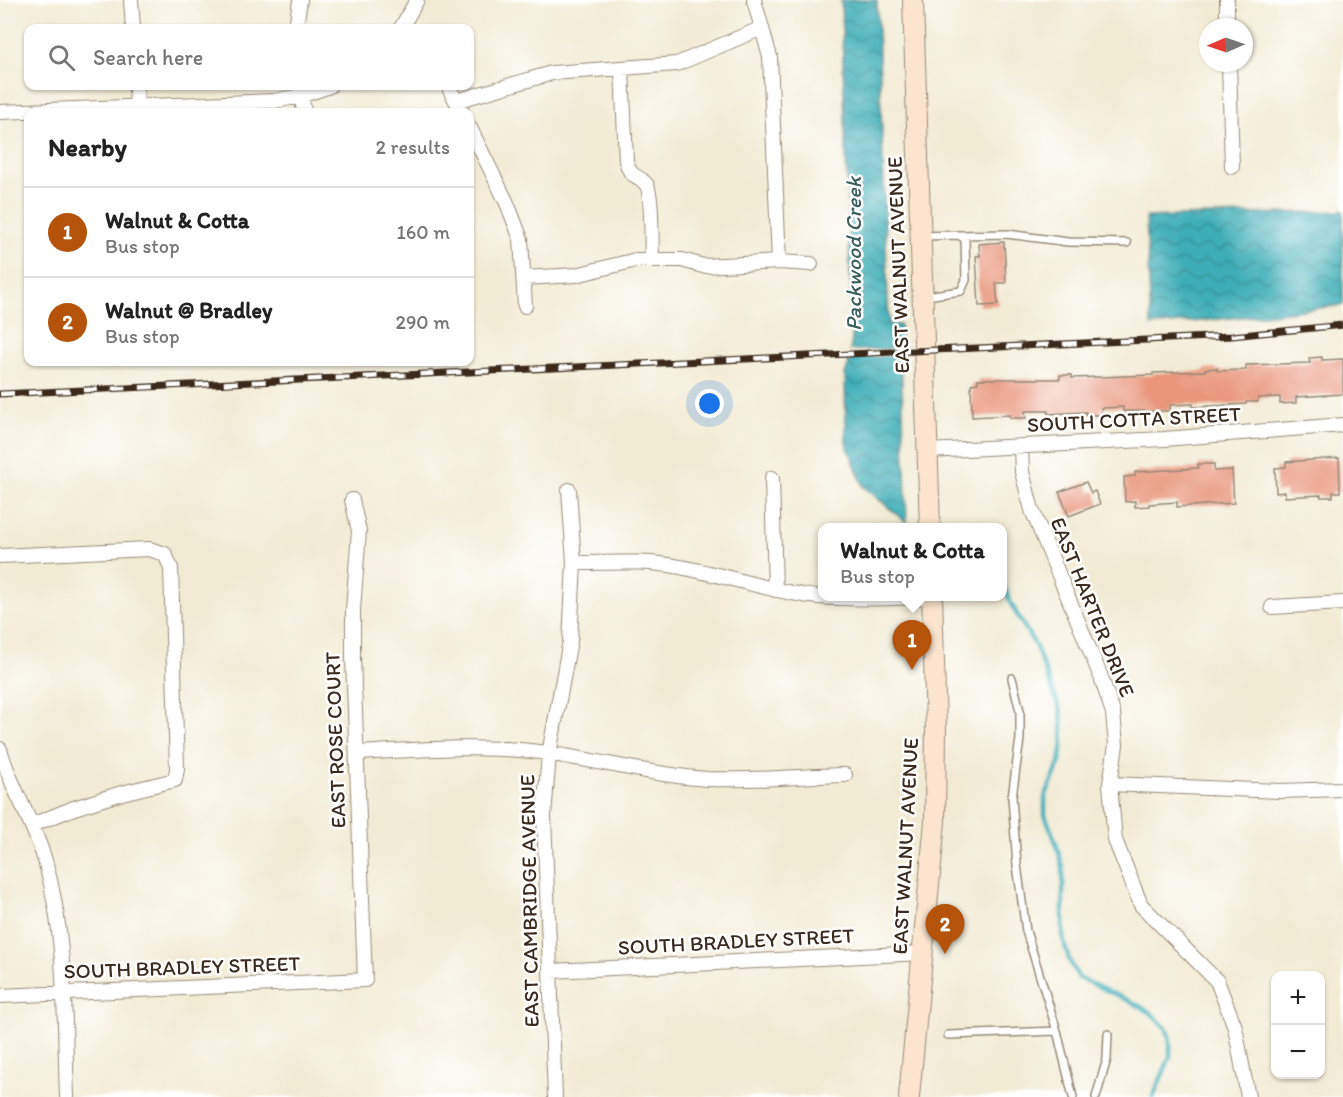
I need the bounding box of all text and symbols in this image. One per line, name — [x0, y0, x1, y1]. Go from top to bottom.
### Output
north arrow — [1199, 18, 1253, 72]
search box — [24, 24, 474, 90]
icon: search — [45, 41, 78, 74]
text: Search here — [93, 44, 203, 71]
text: Nearby — [48, 131, 127, 163]
text: 2 results — [376, 135, 450, 159]
street label: EAST WALNUT AVENUE — [882, 156, 914, 374]
water label: Packwood Creek — [840, 175, 867, 331]
text: Walnut & Cotta — [105, 207, 249, 234]
text: 1 — [63, 220, 72, 244]
text: 160 m — [397, 220, 450, 244]
text: Bus stop — [105, 234, 180, 258]
text: Walnut @ Bradley — [105, 297, 272, 324]
text: 2 — [62, 310, 73, 334]
text: 290 m — [395, 310, 450, 334]
text: Bus stop — [105, 324, 180, 348]
your location — [695, 389, 724, 418]
street label: SOUTH COTTA STREET — [1026, 401, 1242, 437]
street label: EAST HARTER DRIVE — [1046, 514, 1140, 700]
popup — [818, 523, 1007, 601]
text: Walnut & Cotta — [840, 537, 985, 564]
text: Bus stop — [840, 564, 915, 588]
pin: 1 — [892, 620, 932, 670]
street label: EAST ROSE COURT — [319, 651, 351, 829]
street label: EAST WALNUT AVENUE — [887, 737, 923, 955]
street label: EAST CAMBRIDGE AVENUE — [514, 774, 544, 1028]
pin: 2 — [926, 904, 964, 954]
street label: SOUTH BRADLEY STREET — [617, 922, 855, 960]
street label: SOUTH BRADLEY STREET — [63, 950, 301, 984]
map controls — [1271, 971, 1325, 1079]
button: + — [1271, 971, 1325, 1025]
button: − — [1271, 1025, 1325, 1079]

